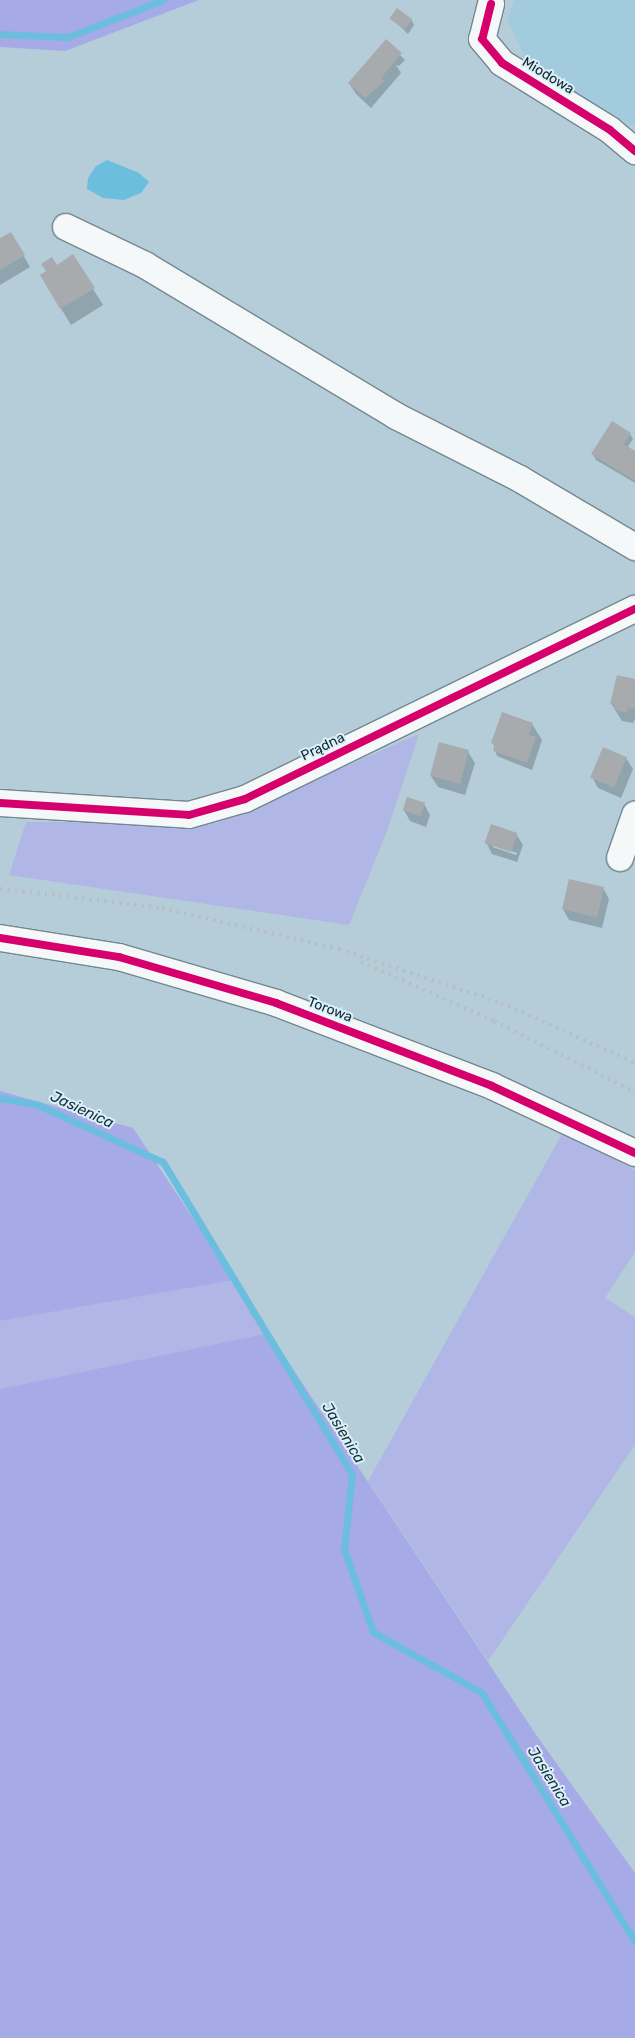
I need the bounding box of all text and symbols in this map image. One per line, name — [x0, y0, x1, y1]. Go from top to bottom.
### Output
street label: Miodowa — [519, 54, 577, 98]
street label: Prądna — [298, 729, 348, 765]
street label: Torowa — [305, 994, 355, 1026]
water label: Jasienica — [48, 1088, 116, 1132]
water label: Jasienica — [318, 1399, 368, 1467]
water label: Jasienica — [523, 1744, 575, 1810]

